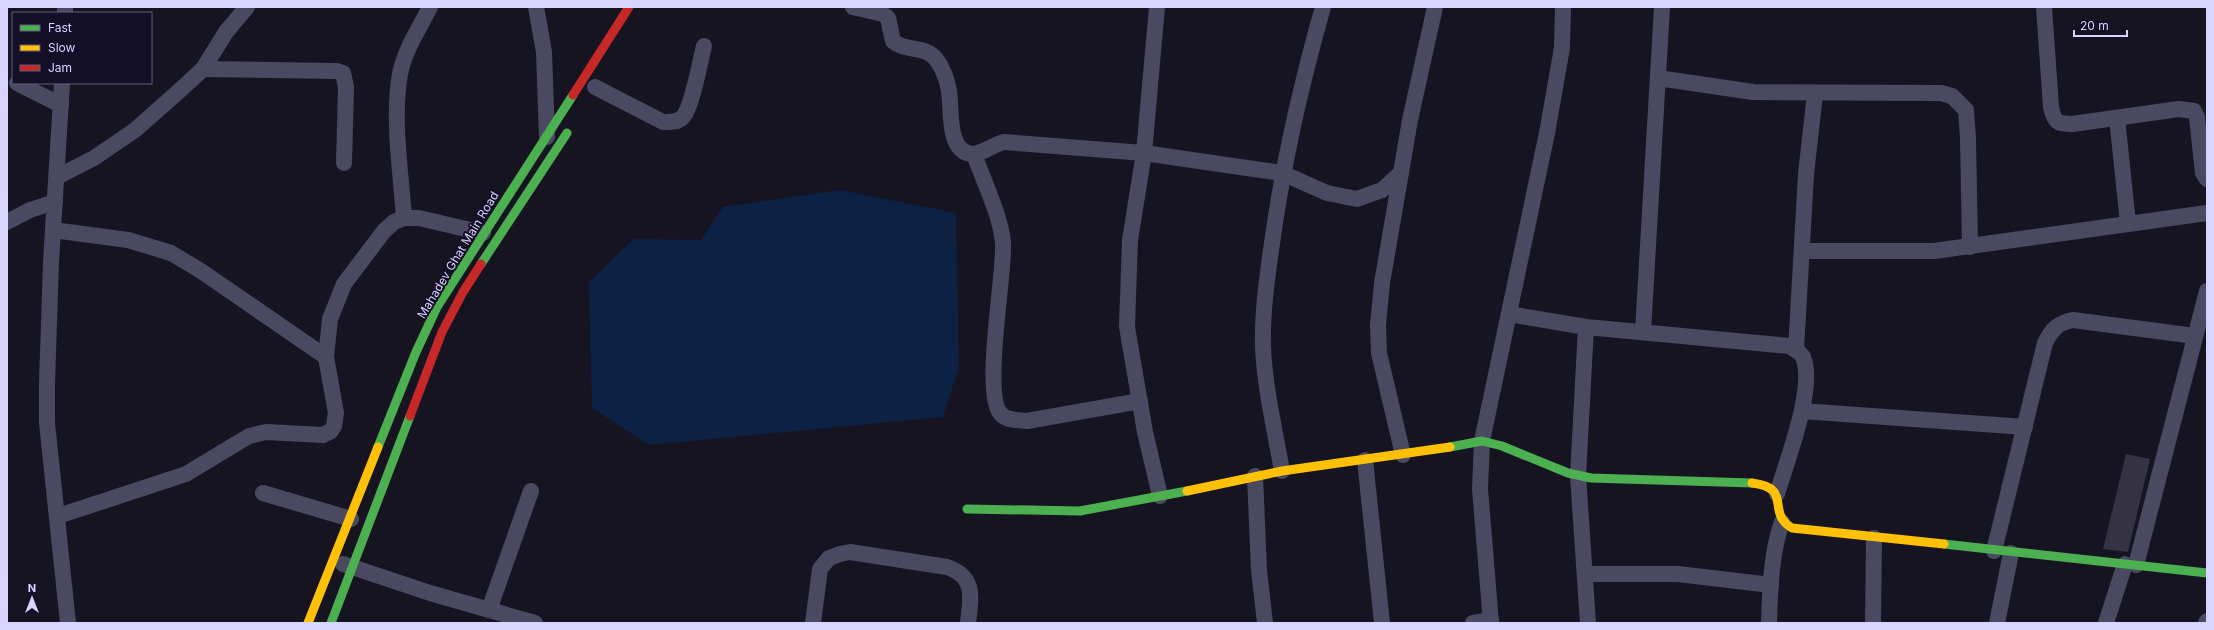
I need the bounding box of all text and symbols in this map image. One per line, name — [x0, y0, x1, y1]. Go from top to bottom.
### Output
legend — [12, 12, 152, 84]
scale bar — [2074, 12, 2127, 38]
text: 20 m — [2080, 18, 2109, 33]
text: Fast — [48, 20, 72, 35]
text: Slow — [48, 40, 76, 55]
text: Jam — [48, 60, 72, 75]
street label: Mahadev Ghat Main Road — [414, 188, 502, 321]
north arrow — [12, 578, 52, 618]
text: N — [28, 581, 36, 595]

